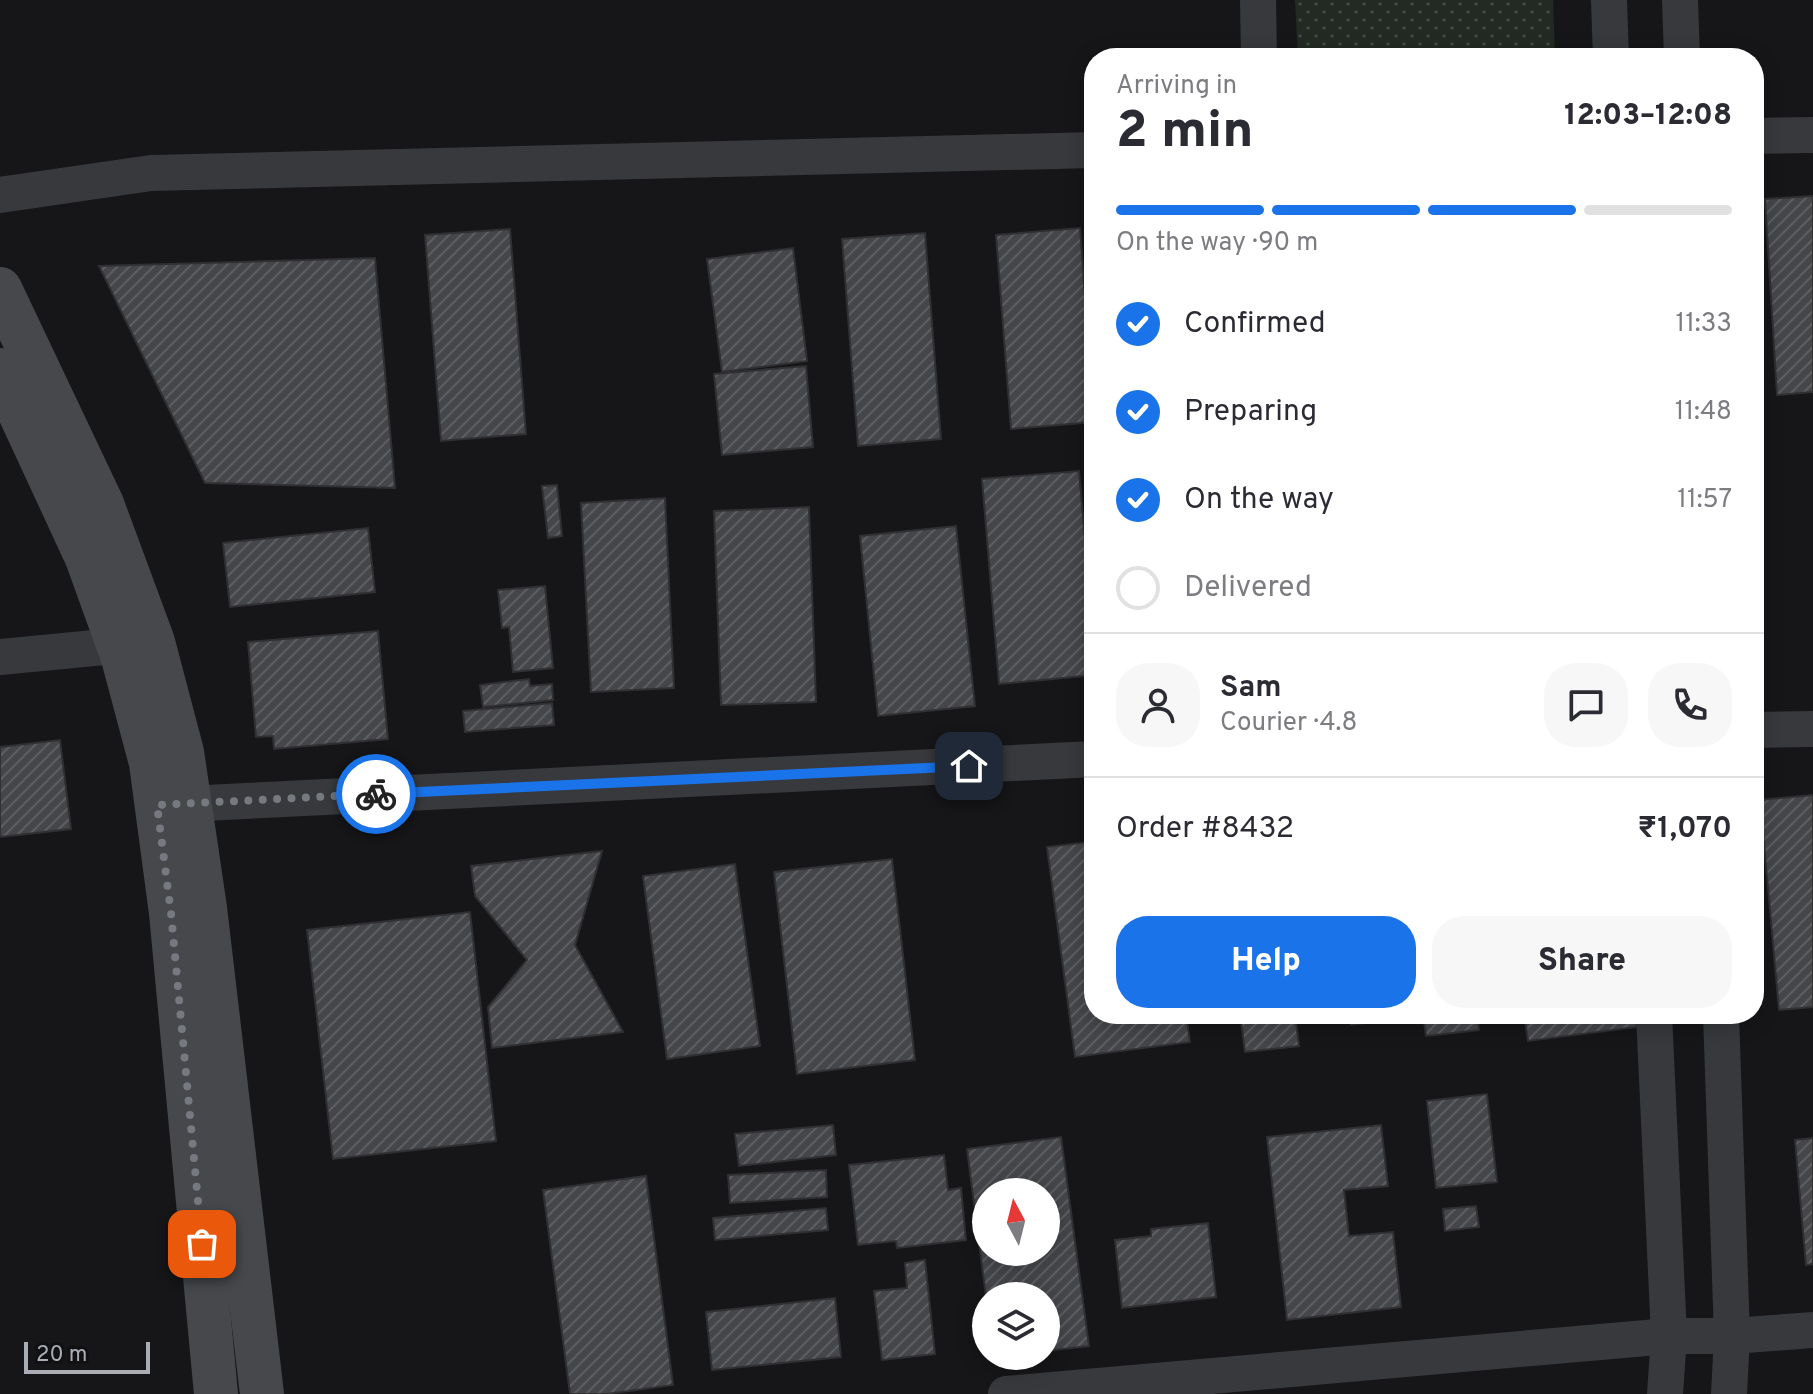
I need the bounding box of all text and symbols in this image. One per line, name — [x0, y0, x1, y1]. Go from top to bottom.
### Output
text: Arriving in — [1116, 70, 1237, 103]
text: 12:03–12:08 — [1564, 98, 1732, 135]
text: 2 min — [1116, 100, 1254, 166]
text: On the way · 90 m — [1116, 227, 1318, 260]
icon: check — [1116, 302, 1160, 346]
text: Confirmed — [1184, 306, 1326, 343]
text: 11:33 — [1675, 308, 1732, 341]
icon: check — [1116, 390, 1160, 434]
text: Preparing — [1184, 394, 1317, 431]
text: 11:48 — [1675, 396, 1732, 429]
icon: check — [1116, 478, 1160, 522]
text: On the way — [1184, 482, 1334, 519]
text: 11:57 — [1677, 484, 1732, 517]
text: Delivered — [1184, 570, 1312, 607]
button: person — [1116, 663, 1200, 747]
button: chat — [1544, 663, 1628, 747]
button: phone — [1648, 663, 1732, 747]
text: Sam — [1220, 670, 1282, 707]
text: Courier · 4.8 — [1220, 707, 1357, 740]
pin — [935, 732, 1003, 800]
icon: home — [947, 744, 991, 788]
courier — [336, 754, 416, 834]
icon: bike — [354, 772, 398, 816]
text: Order #8432 — [1116, 811, 1294, 848]
text: ₹1,070 — [1638, 811, 1732, 848]
button: Help — [1116, 916, 1416, 1008]
button: Share — [1432, 916, 1732, 1008]
north arrow — [972, 1178, 1060, 1266]
map controls — [972, 1178, 1060, 1370]
pin — [168, 1210, 236, 1278]
icon: bag — [180, 1222, 224, 1266]
button: layers — [972, 1282, 1060, 1370]
scale bar — [24, 1338, 150, 1374]
text: 20 m — [36, 1342, 87, 1369]

